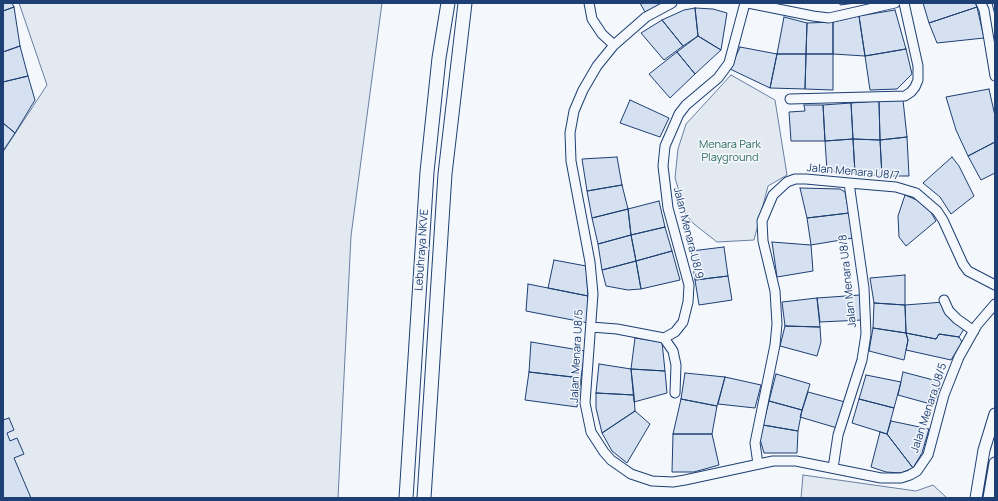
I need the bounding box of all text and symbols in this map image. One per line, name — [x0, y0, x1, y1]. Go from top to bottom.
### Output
park label: Menara Park Playground — [699, 138, 761, 164]
street label: Jalan Menara U8/7 — [806, 161, 900, 183]
street label: Jalan Menara U8/9 — [670, 186, 706, 280]
street label: Lebuhraya NKVE — [413, 209, 431, 291]
street label: Jalan Menara U8/8 — [837, 234, 859, 328]
street label: Jalan Menara U8/5 — [568, 309, 586, 403]
street label: Jalan Menara U8/5 — [908, 361, 950, 455]

